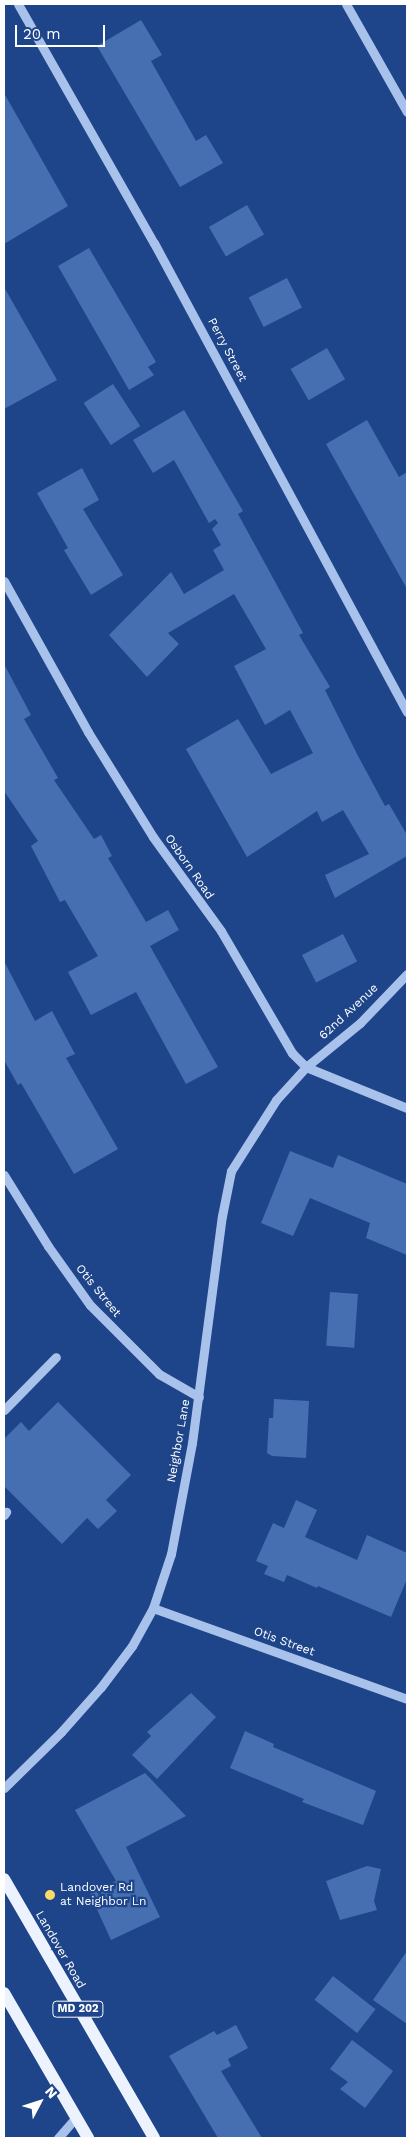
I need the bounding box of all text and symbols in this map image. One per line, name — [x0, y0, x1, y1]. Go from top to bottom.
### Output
scale bar — [18, 15, 108, 47]
text: 20 m — [23, 25, 61, 43]
street label: Perry Street — [204, 316, 250, 384]
street label: Osborn Road — [161, 832, 217, 902]
street label: 62nd Avenue — [316, 981, 382, 1043]
street label: Otis Street — [72, 1262, 124, 1320]
street label: Neighbor Lane — [165, 1398, 193, 1484]
street label: Otis Street — [252, 1624, 316, 1660]
place label: Landover Rd at Neighbor Ln — [60, 1881, 147, 1909]
marker: Landover Rd at Neighbor Ln — [44, 1889, 56, 1901]
street label: Landover Road — [32, 1908, 88, 1992]
road number: MD 202 — [52, 2000, 104, 2018]
north arrow — [15, 2077, 65, 2127]
text: N — [42, 2083, 61, 2101]

